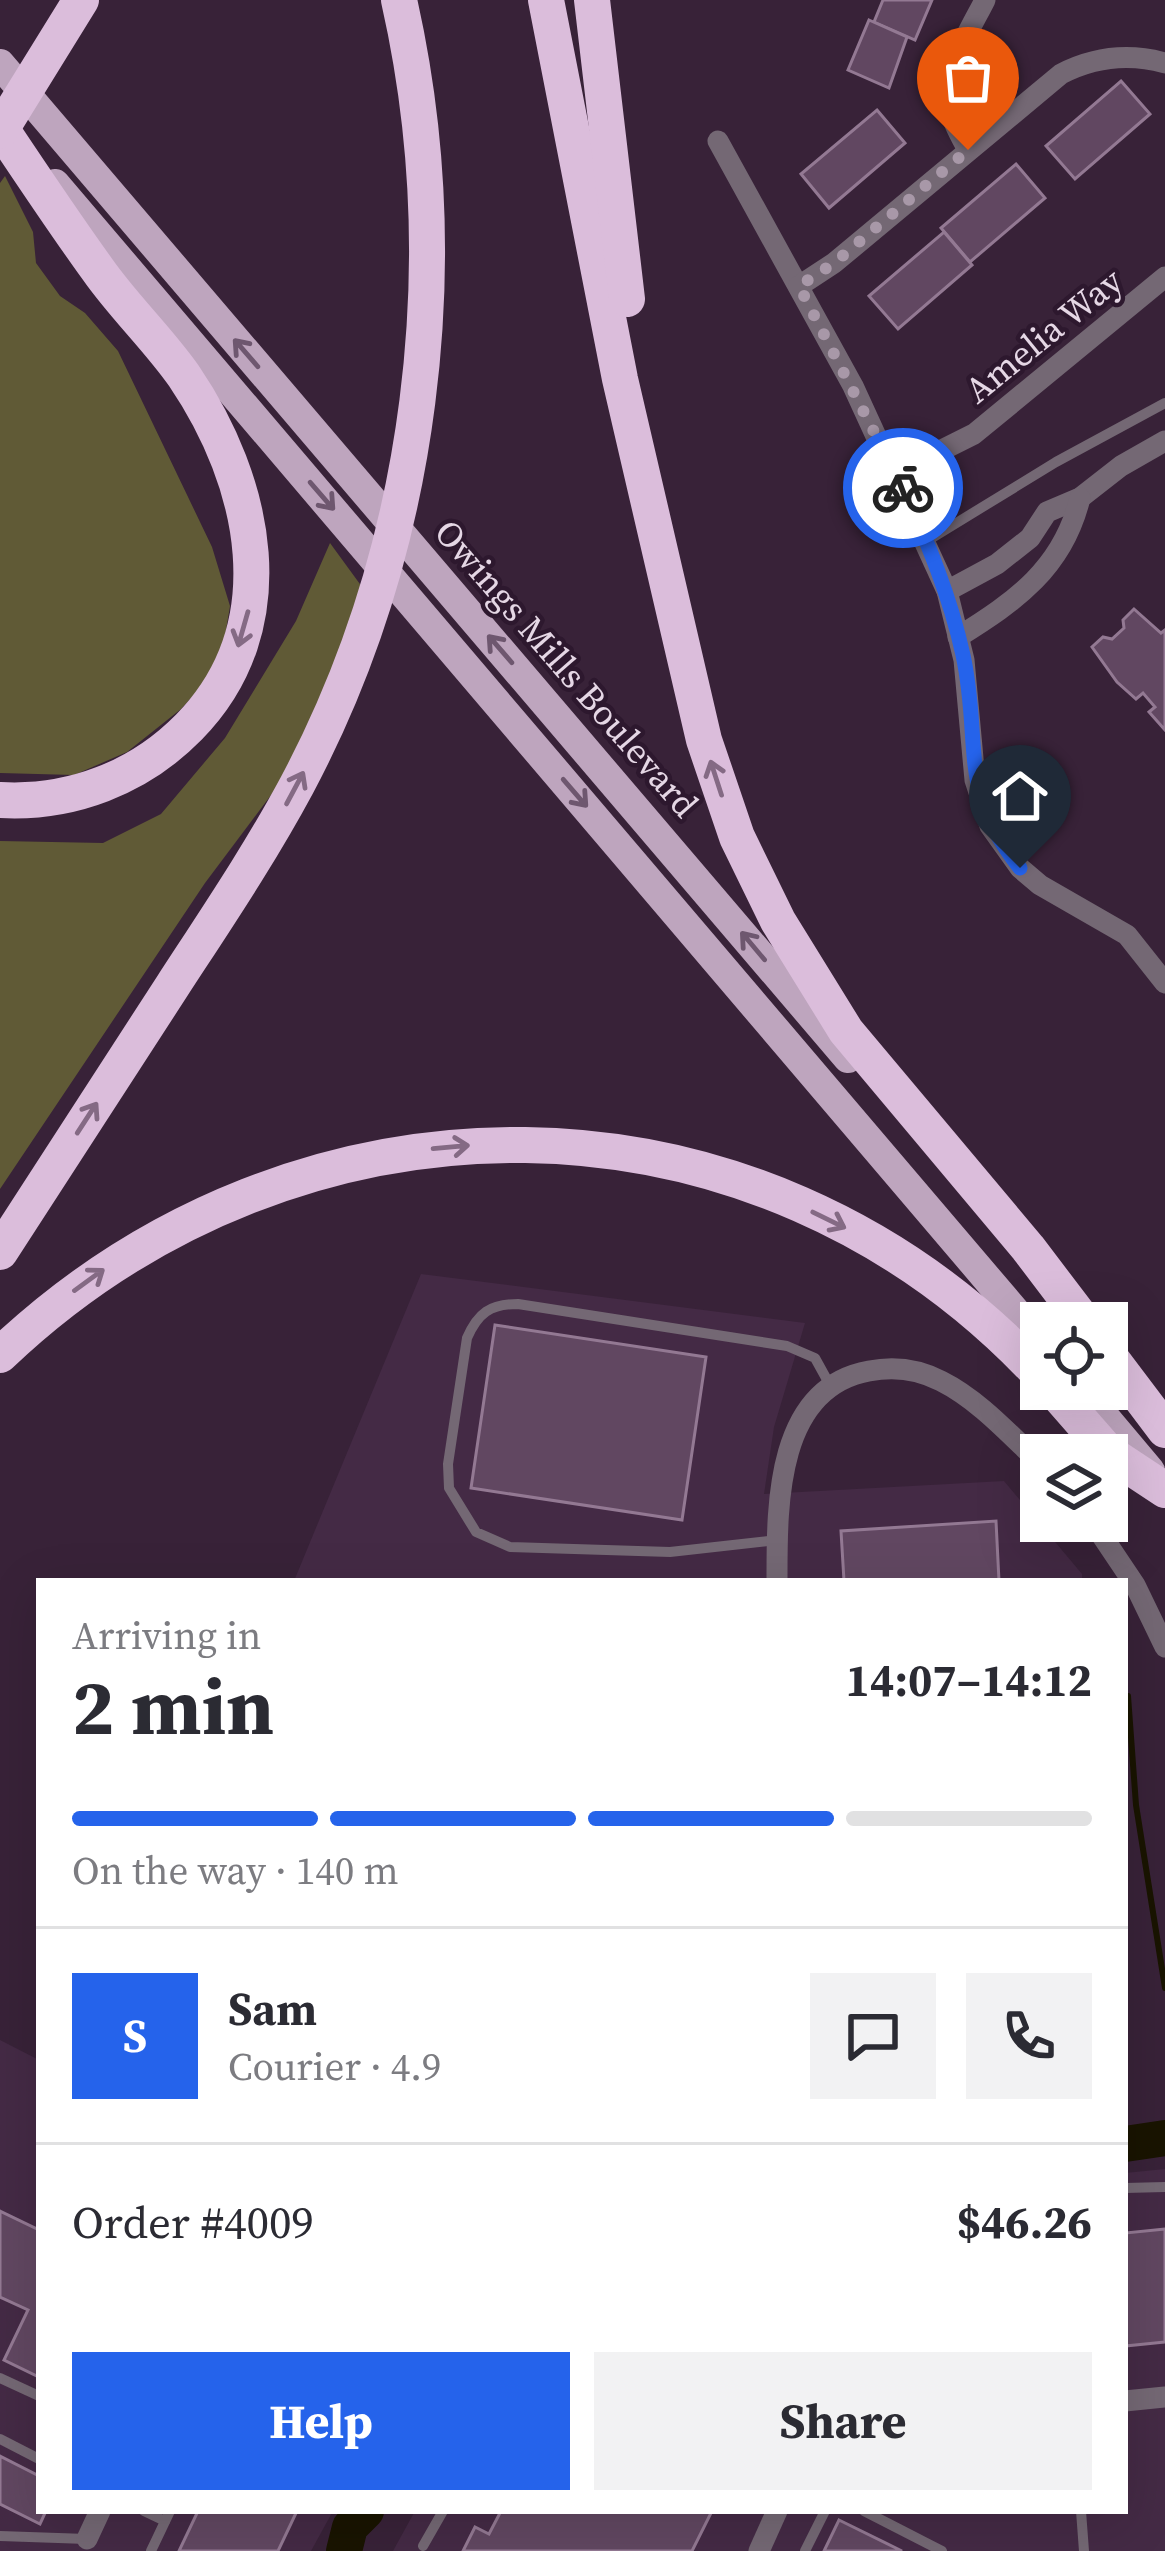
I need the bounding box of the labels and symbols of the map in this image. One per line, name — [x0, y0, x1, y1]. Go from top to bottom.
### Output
pin — [917, 27, 1019, 150]
street label: Amelia Way — [954, 256, 1133, 414]
one-way arrow — [233, 338, 261, 368]
courier — [843, 428, 963, 548]
one-way arrow — [307, 480, 335, 511]
street label: Owings Mills Boulevard — [424, 509, 710, 828]
one-way arrow — [231, 609, 253, 647]
one-way arrow — [486, 634, 514, 665]
pin — [969, 745, 1071, 868]
one-way arrow — [704, 760, 726, 798]
one-way arrow — [284, 771, 307, 807]
one-way arrow — [561, 777, 588, 808]
one-way arrow — [739, 931, 767, 962]
one-way arrow — [74, 1102, 99, 1136]
one-way arrow — [431, 1135, 470, 1158]
one-way arrow — [810, 1210, 846, 1232]
one-way arrow — [72, 1268, 105, 1293]

